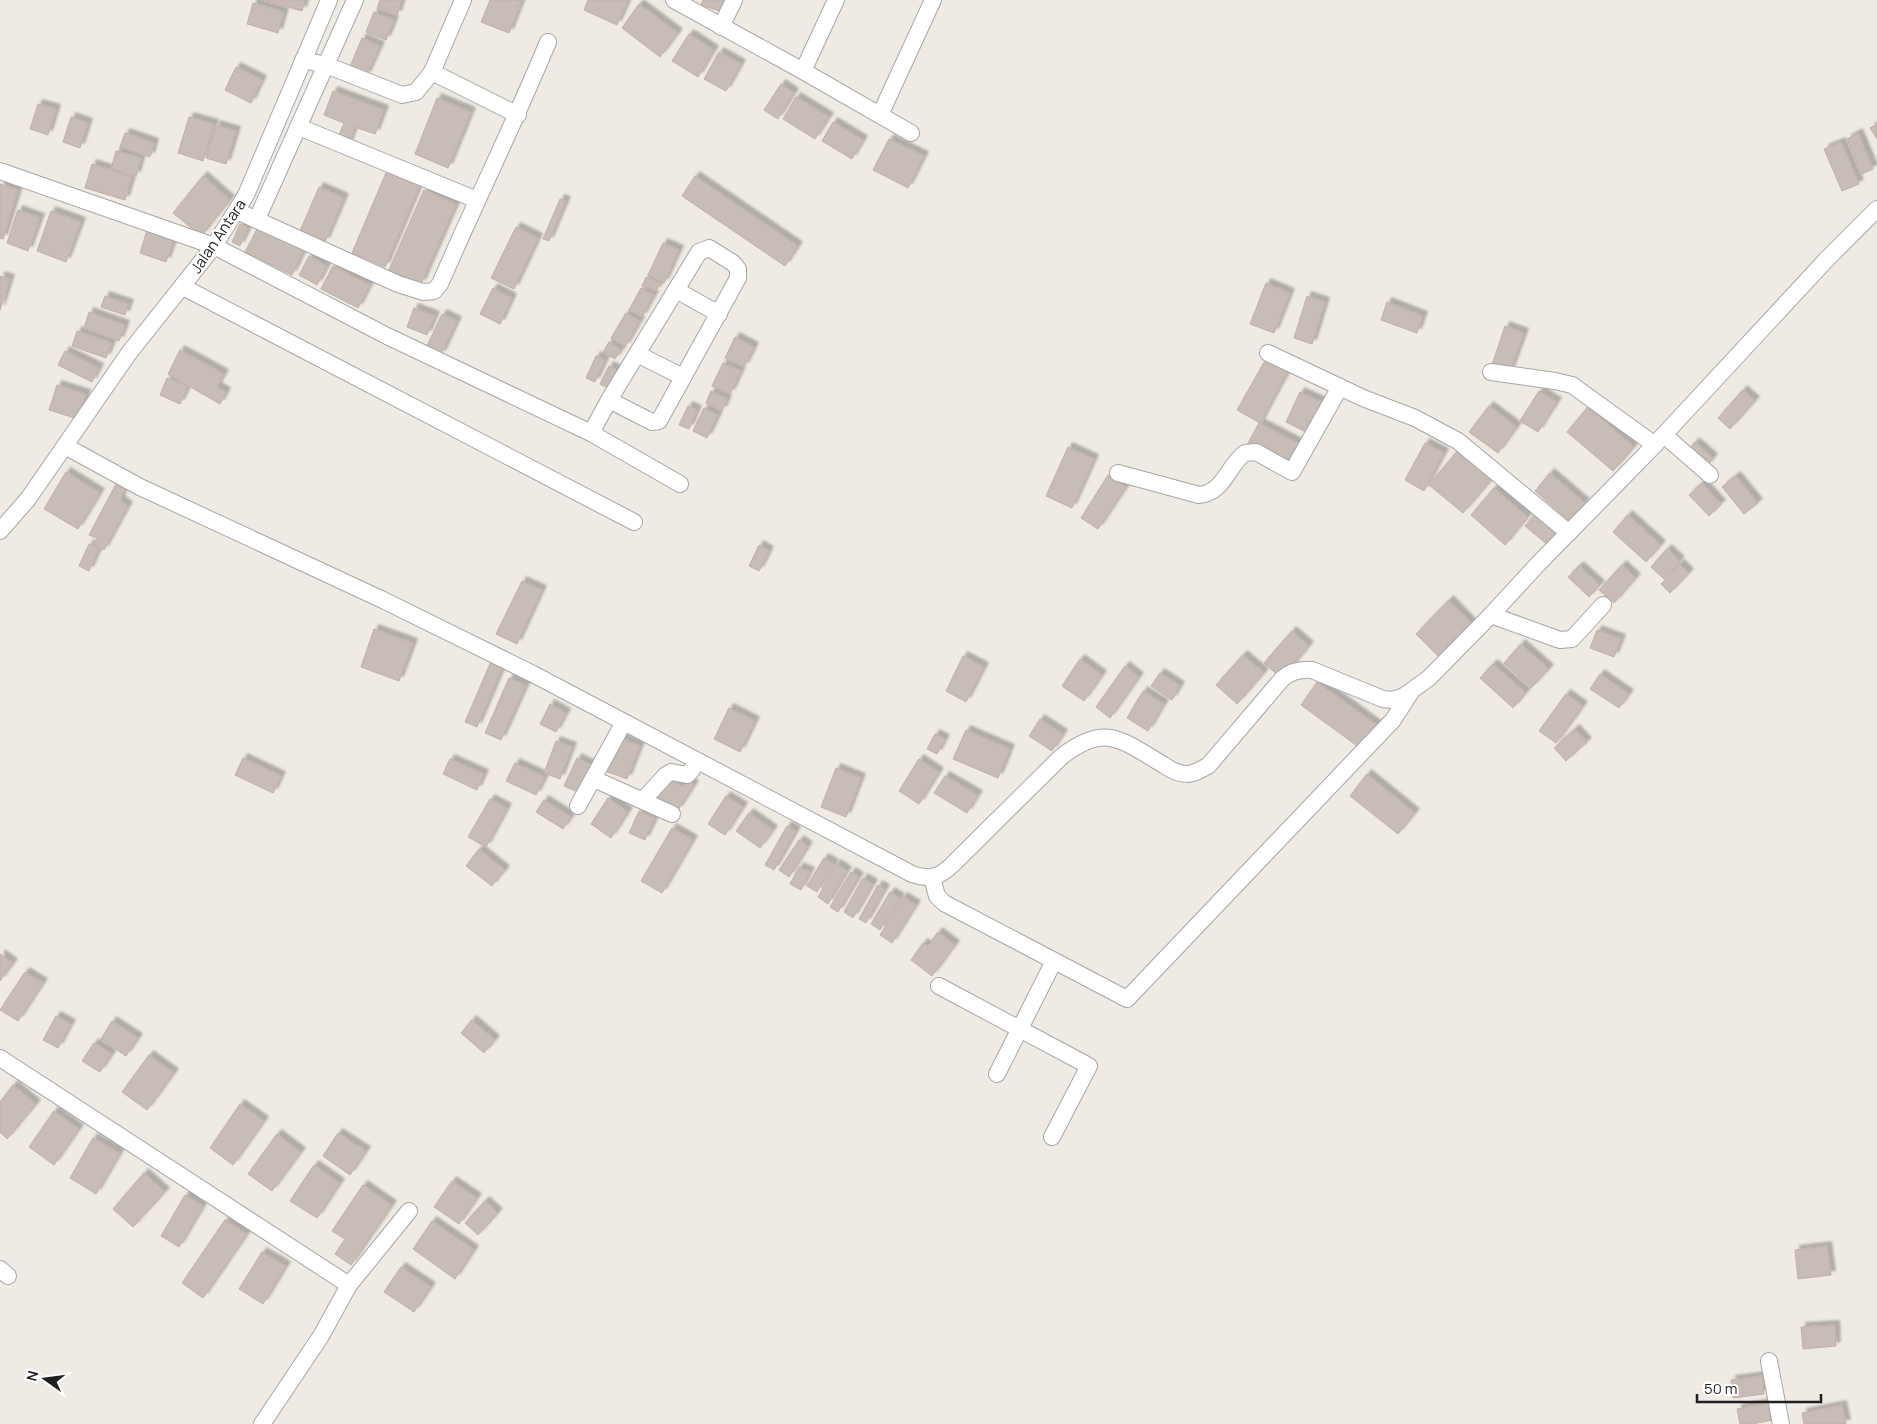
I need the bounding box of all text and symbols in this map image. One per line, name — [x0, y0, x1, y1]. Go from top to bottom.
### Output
street label: Jalan Antara — [185, 195, 251, 277]
north arrow — [20, 1354, 70, 1404]
text: N — [21, 1369, 42, 1383]
scale bar — [1697, 1372, 1821, 1404]
text: 50 m — [1704, 1378, 1738, 1399]

